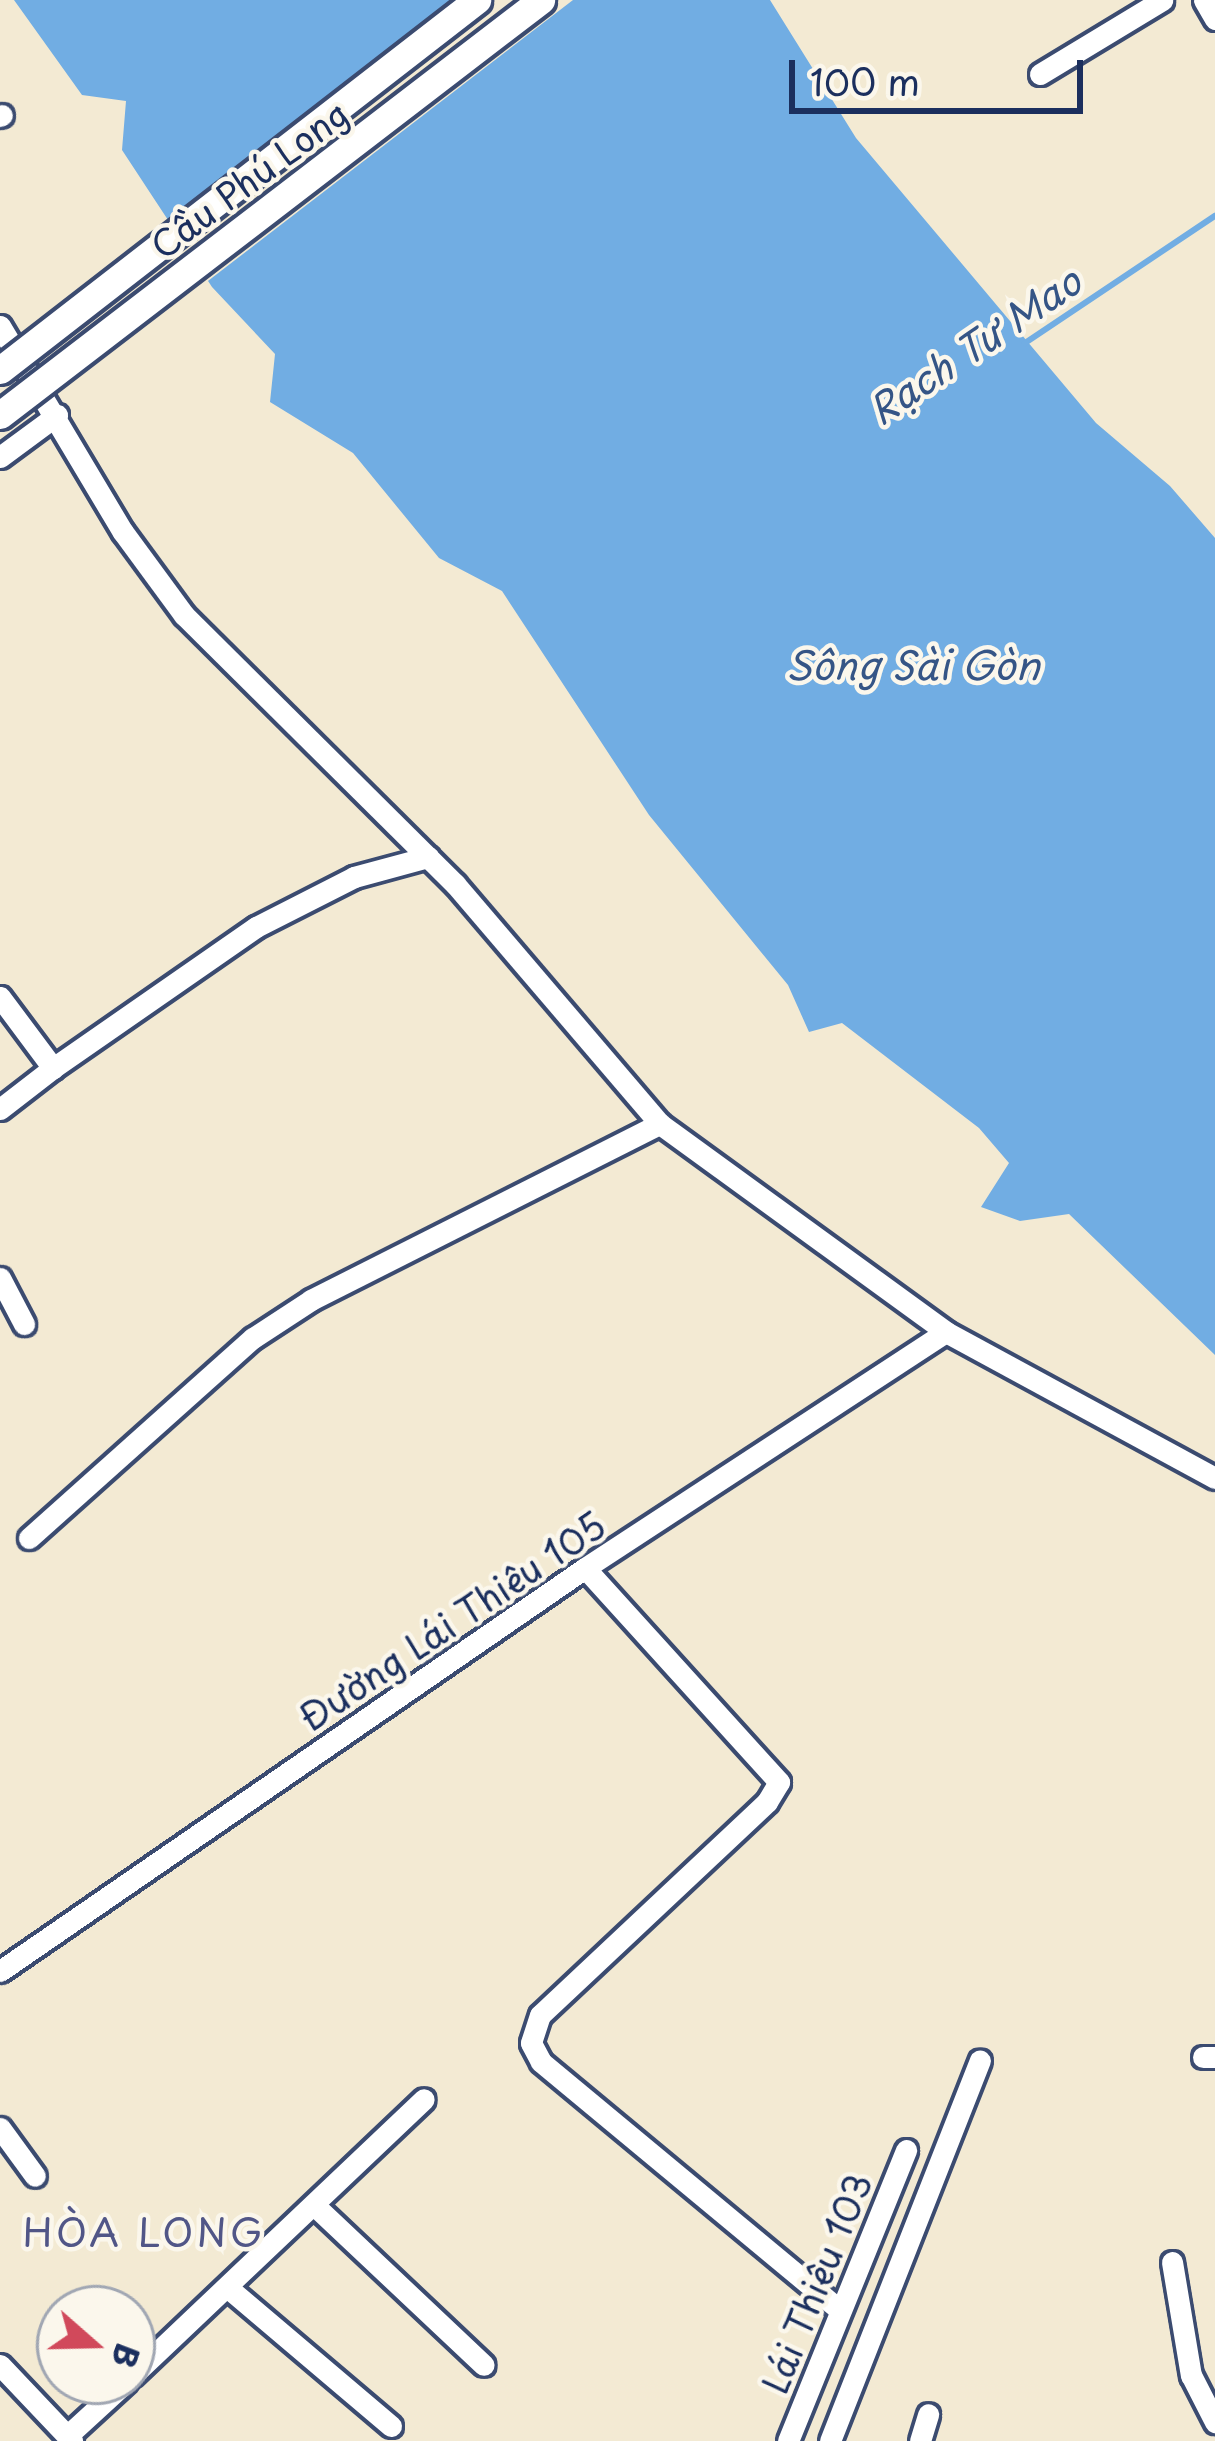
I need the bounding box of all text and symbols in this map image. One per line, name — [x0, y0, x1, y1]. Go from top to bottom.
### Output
scale bar — [795, 36, 1089, 110]
text: 100 m — [810, 54, 920, 108]
street label: Cầu Phú Long — [141, 90, 357, 268]
water label: Rạch Tư Mao — [859, 257, 1089, 433]
water label: Sông Sài Gòn — [785, 641, 1041, 687]
street label: Đường Lái Thiêu 105 — [290, 1502, 614, 1740]
street label: Lái Thiêu 103 — [752, 2165, 880, 2401]
district label: HÒA LONG — [22, 2208, 266, 2254]
north arrow — [36, 2285, 156, 2405]
text: B — [100, 2337, 154, 2375]

